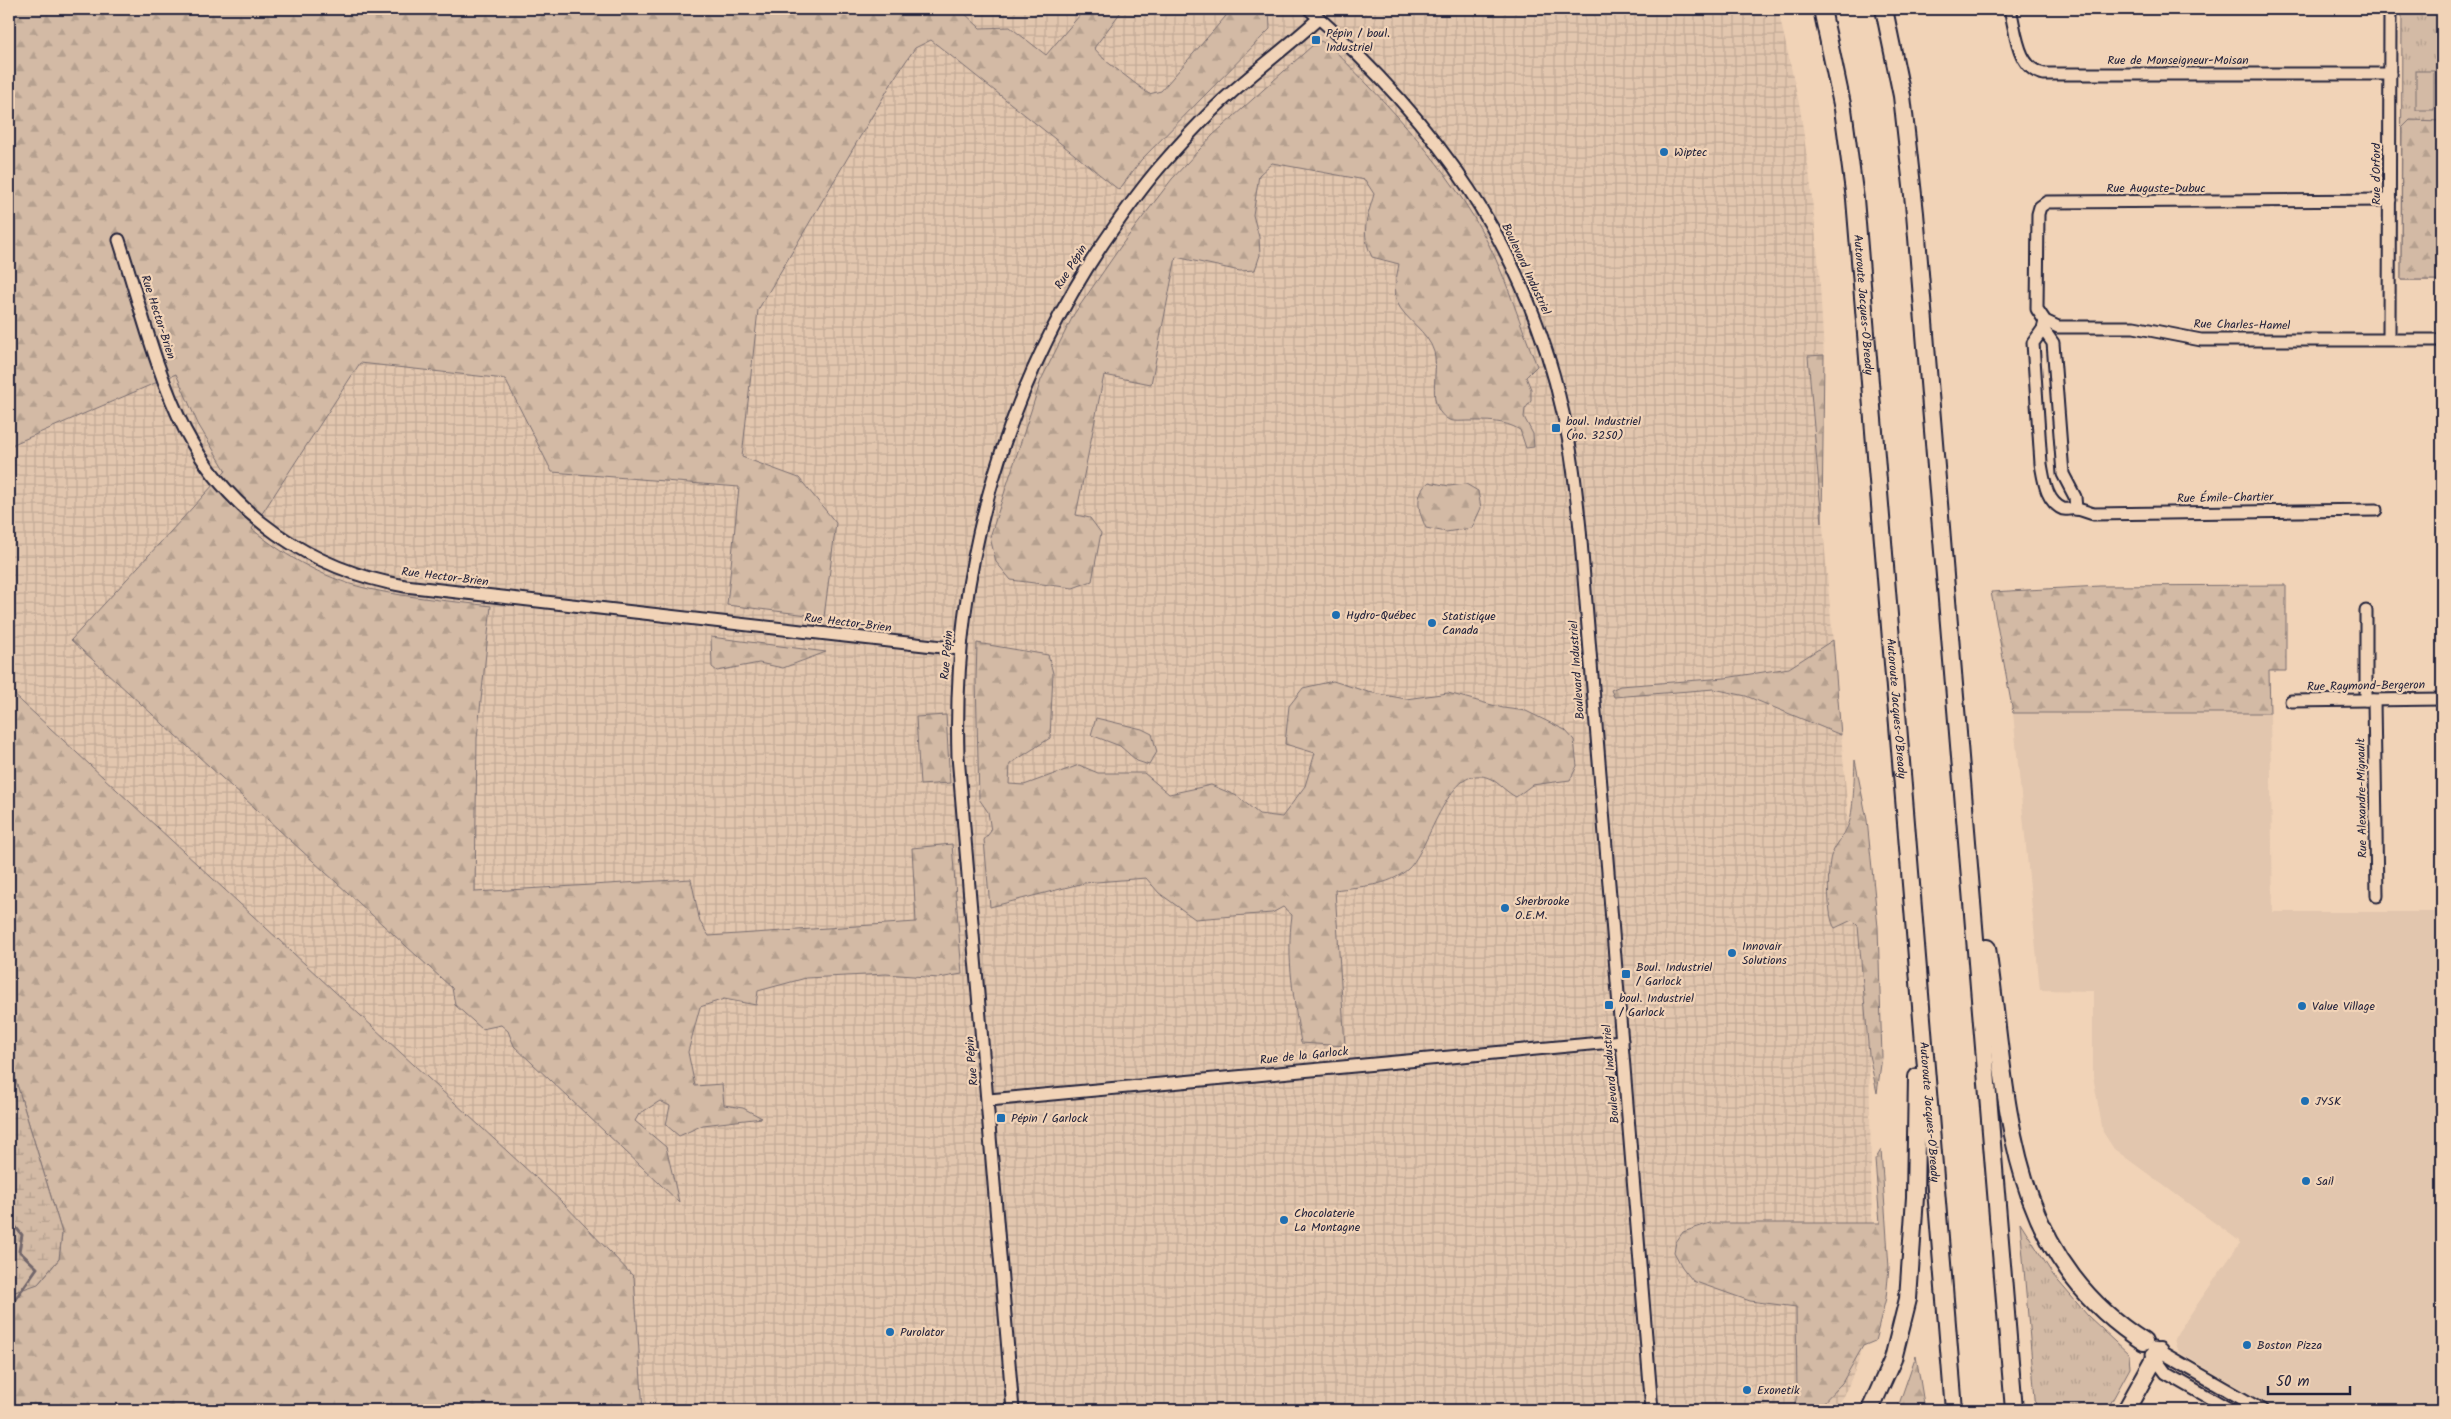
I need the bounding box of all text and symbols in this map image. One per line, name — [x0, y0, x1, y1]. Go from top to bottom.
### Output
place label: Pépin / boul. Industriel — [1326, 24, 1390, 57]
marker: Pépin / boul. Industriel — [1310, 34, 1322, 46]
street label: Rue de Monseigneur-Moisan — [2107, 51, 2249, 70]
street label: Rue d'Orford — [2367, 142, 2386, 205]
place label: Wiptec — [1674, 143, 1707, 162]
marker: Wiptec — [1658, 146, 1670, 158]
street label: Rue Auguste-Dubuc — [2106, 179, 2206, 198]
street label: Boulevard Industriel — [1496, 220, 1556, 318]
street label: Autoroute Jacques-O'Bready — [1848, 234, 1879, 376]
street label: Rue Pépin — [1050, 241, 1092, 293]
street label: Rue Hector-Brien — [135, 272, 181, 362]
street label: Rue Charles-Hamel — [2193, 315, 2291, 335]
place label: boul. Industriel (no. 3250) — [1566, 412, 1641, 445]
marker: boul. Industriel (no. 3250) — [1550, 422, 1562, 434]
street label: Rue Émile-Chartier — [2177, 488, 2274, 508]
street label: Rue Hector-Brien — [400, 562, 490, 592]
place label: Hydro-Québec — [1346, 606, 1416, 625]
place label: Statistique Canada — [1442, 607, 1496, 640]
street label: Rue Hector-Brien — [803, 608, 893, 638]
marker: Hydro-Québec — [1330, 609, 1342, 621]
marker: Statistique Canada — [1426, 617, 1438, 629]
street label: Boulevard Industriel — [1564, 620, 1590, 720]
street label: Rue Pépin — [935, 629, 959, 681]
street label: Autoroute Jacques-O'Bready — [1881, 637, 1912, 780]
street label: Rue Raymond-Bergeron — [2307, 675, 2425, 697]
street label: Rue Alexandre-Mignault — [2351, 737, 2373, 858]
place label: Sherbrooke O.E.M. — [1515, 892, 1570, 925]
marker: Sherbrooke O.E.M. — [1499, 902, 1511, 914]
place label: Innovair Solutions — [1742, 937, 1787, 970]
marker: Innovair Solutions — [1726, 947, 1738, 959]
place label: Boul. Industriel / Garlock — [1636, 958, 1712, 991]
marker: Boul. Industriel / Garlock — [1620, 968, 1632, 980]
place label: boul. Industriel / Garlock — [1619, 989, 1694, 1022]
place label: Value Village — [2312, 997, 2375, 1016]
marker: boul. Industriel / Garlock — [1603, 999, 1615, 1011]
marker: Value Village — [2296, 1000, 2308, 1012]
street label: Boulevard Industriel — [1597, 1024, 1625, 1124]
street label: Rue Pépin — [960, 1035, 984, 1087]
street label: Autoroute Jacques-O'Bready — [1914, 1041, 1945, 1183]
street label: Rue de la Garlock — [1259, 1042, 1350, 1070]
place label: JYSK — [2315, 1092, 2342, 1111]
marker: JYSK — [2299, 1095, 2311, 1107]
place label: Pépin / Garlock — [1011, 1109, 1088, 1128]
marker: Pépin / Garlock — [995, 1112, 1007, 1124]
place label: Sail — [2316, 1172, 2334, 1191]
marker: Sail — [2300, 1175, 2312, 1187]
place label: Chocolaterie La Montagne — [1294, 1204, 1361, 1237]
marker: Chocolaterie La Montagne — [1278, 1214, 1290, 1226]
place label: Purolator — [900, 1323, 945, 1342]
marker: Purolator — [884, 1326, 896, 1338]
place label: Boston Pizza — [2257, 1336, 2322, 1355]
marker: Boston Pizza — [2241, 1339, 2253, 1351]
scale bar — [2268, 1364, 2351, 1396]
text: 50 m — [2276, 1370, 2310, 1394]
place label: Exonetik — [1757, 1381, 1800, 1400]
marker: Exonetik — [1741, 1384, 1753, 1396]

